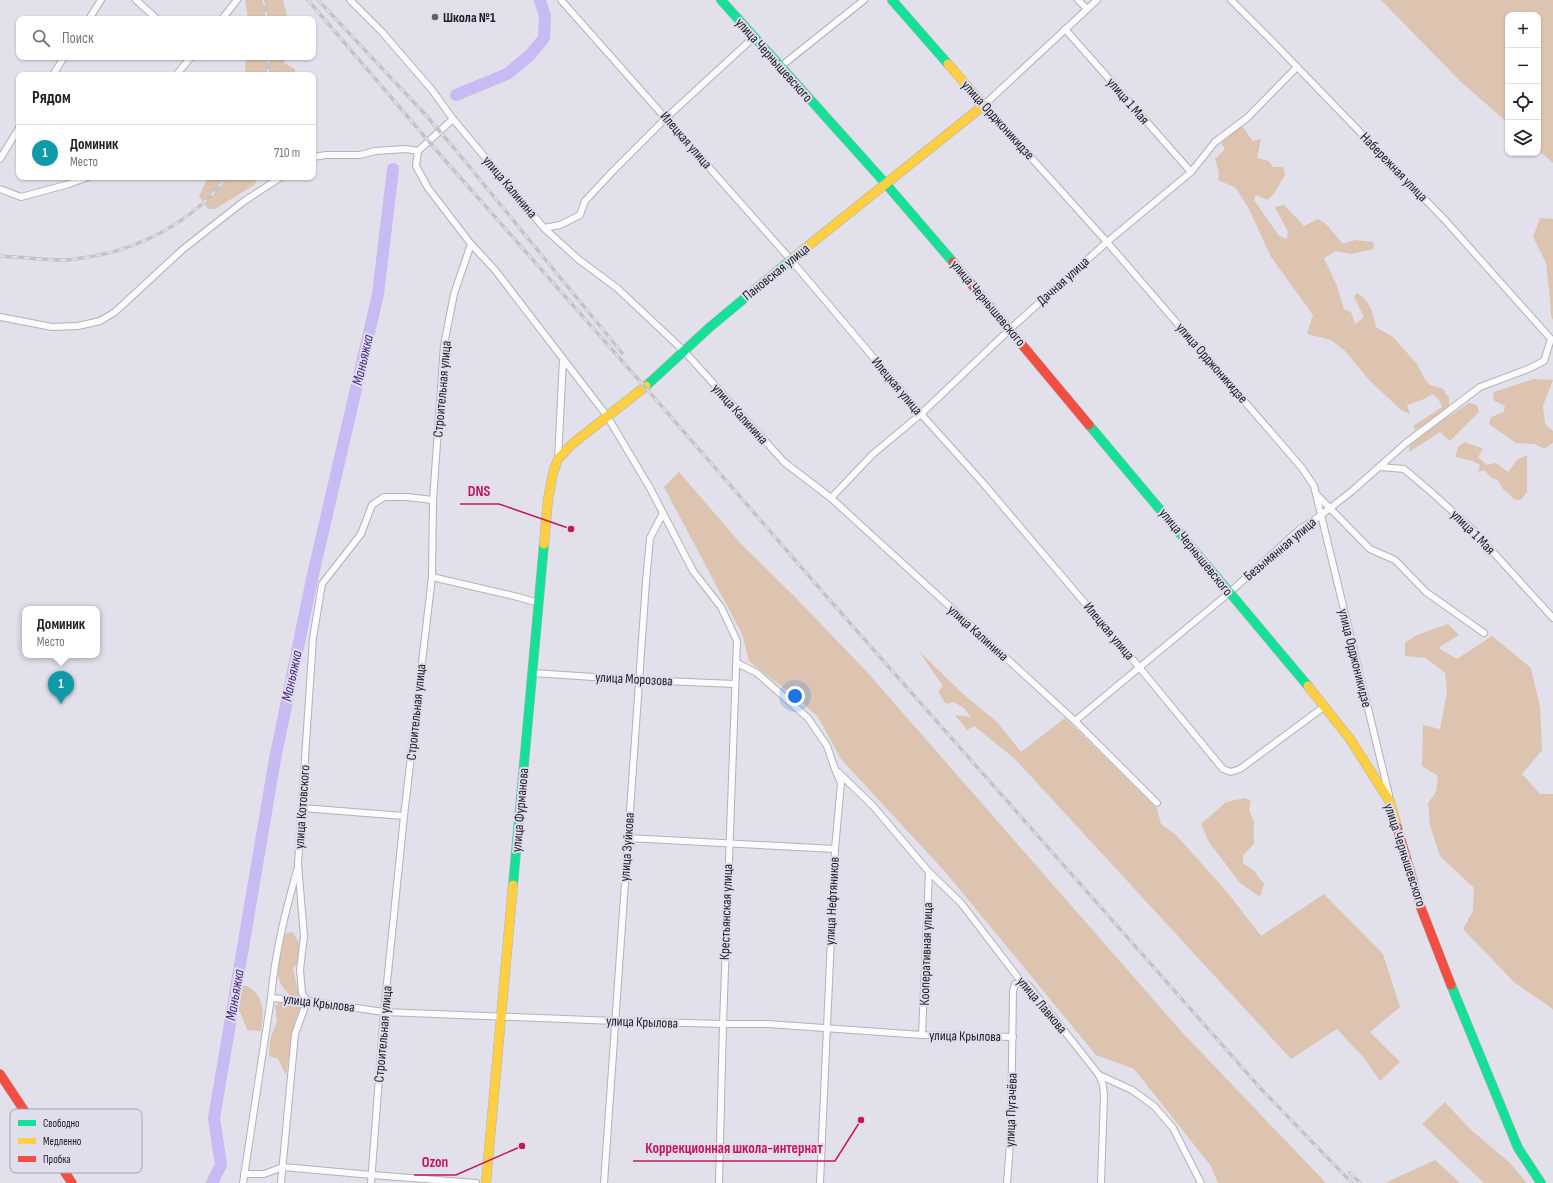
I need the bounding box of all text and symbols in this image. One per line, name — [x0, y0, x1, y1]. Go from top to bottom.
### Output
place label: Школа №1 — [443, 9, 496, 26]
marker: Школа №1 — [430, 12, 440, 22]
map controls — [1505, 12, 1541, 156]
button: + — [1505, 12, 1541, 48]
street label: улица Чернышевского — [732, 14, 816, 106]
search box — [16, 16, 316, 60]
icon: search — [30, 27, 52, 49]
text: Поиск — [62, 29, 94, 48]
button: − — [1505, 48, 1541, 84]
street label: улица 1 Мая — [1103, 74, 1153, 128]
street label: улица Орджоникидзе — [958, 77, 1038, 163]
button: locate — [1505, 84, 1541, 120]
text: Рядом — [32, 88, 71, 108]
street label: Илецкая улица — [656, 108, 716, 172]
button: layers — [1505, 120, 1541, 156]
street label: Набережная улица — [1357, 129, 1431, 205]
text: Доминик — [70, 135, 118, 154]
text: 1 — [42, 145, 48, 161]
text: 710 m — [274, 145, 300, 161]
street label: улица Калинина — [479, 152, 541, 222]
text: Место — [70, 154, 98, 170]
street label: Пановская улица — [739, 240, 813, 304]
street label: Дачная улица — [1033, 253, 1093, 309]
street label: улица Чернышевского — [947, 256, 1029, 350]
street label: улица Орджоникидзе — [1172, 319, 1252, 407]
water label: Маньяжка — [348, 333, 378, 387]
street label: Строительная улица — [429, 340, 455, 438]
street label: Илецкая улица — [868, 354, 926, 418]
street label: улица Калинина — [708, 380, 772, 448]
callout: DNS — [460, 477, 499, 504]
text: DNS — [468, 482, 491, 501]
street label: улица Чернышевского — [1156, 505, 1237, 599]
street label: улица 1 Мая — [1447, 506, 1499, 558]
street label: Безымянная улица — [1240, 514, 1320, 584]
street label: Илецкая улица — [1080, 599, 1138, 663]
street label: улица Калинина — [944, 601, 1012, 665]
popup — [22, 606, 100, 658]
street label: улица Орджоникидзе — [1335, 607, 1375, 709]
text: Доминик — [37, 615, 85, 634]
text: Место — [37, 634, 65, 650]
water label: Маньяжка — [277, 649, 307, 703]
street label: Строительная улица — [402, 663, 430, 761]
street label: улица Морозова — [595, 668, 673, 690]
pin: 1 — [48, 671, 74, 704]
your location — [785, 686, 805, 706]
street label: улица Котовского — [291, 764, 313, 850]
street label: улица Фурманова — [508, 767, 532, 853]
street label: улица Чернышевского — [1380, 801, 1430, 909]
street label: улица Зуйкова — [616, 812, 638, 882]
street label: улица Нефтяников — [821, 856, 843, 946]
street label: Крестьянская улица — [716, 864, 736, 960]
street label: Кооперативная улица — [916, 902, 936, 1006]
water label: Маньяжка — [221, 968, 249, 1022]
street label: улица Лавкова — [1013, 973, 1071, 1037]
street label: Строительная улица — [370, 985, 396, 1083]
street label: улица Крылова — [282, 990, 356, 1016]
street label: улица Крылова — [606, 1012, 678, 1032]
street label: улица Крылова — [929, 1027, 1001, 1045]
street label: улица Пугачёва — [1001, 1073, 1021, 1147]
legend — [10, 1109, 142, 1173]
text: Свободно — [43, 1117, 80, 1130]
callout: Коррекционная школа-интернат — [633, 1134, 835, 1161]
text: Медленно — [43, 1135, 82, 1148]
text: Коррекционная школа-интернат — [645, 1139, 823, 1158]
callout: Ozon — [414, 1148, 456, 1175]
text: Пробка — [43, 1153, 71, 1166]
text: Ozon — [422, 1153, 448, 1172]

